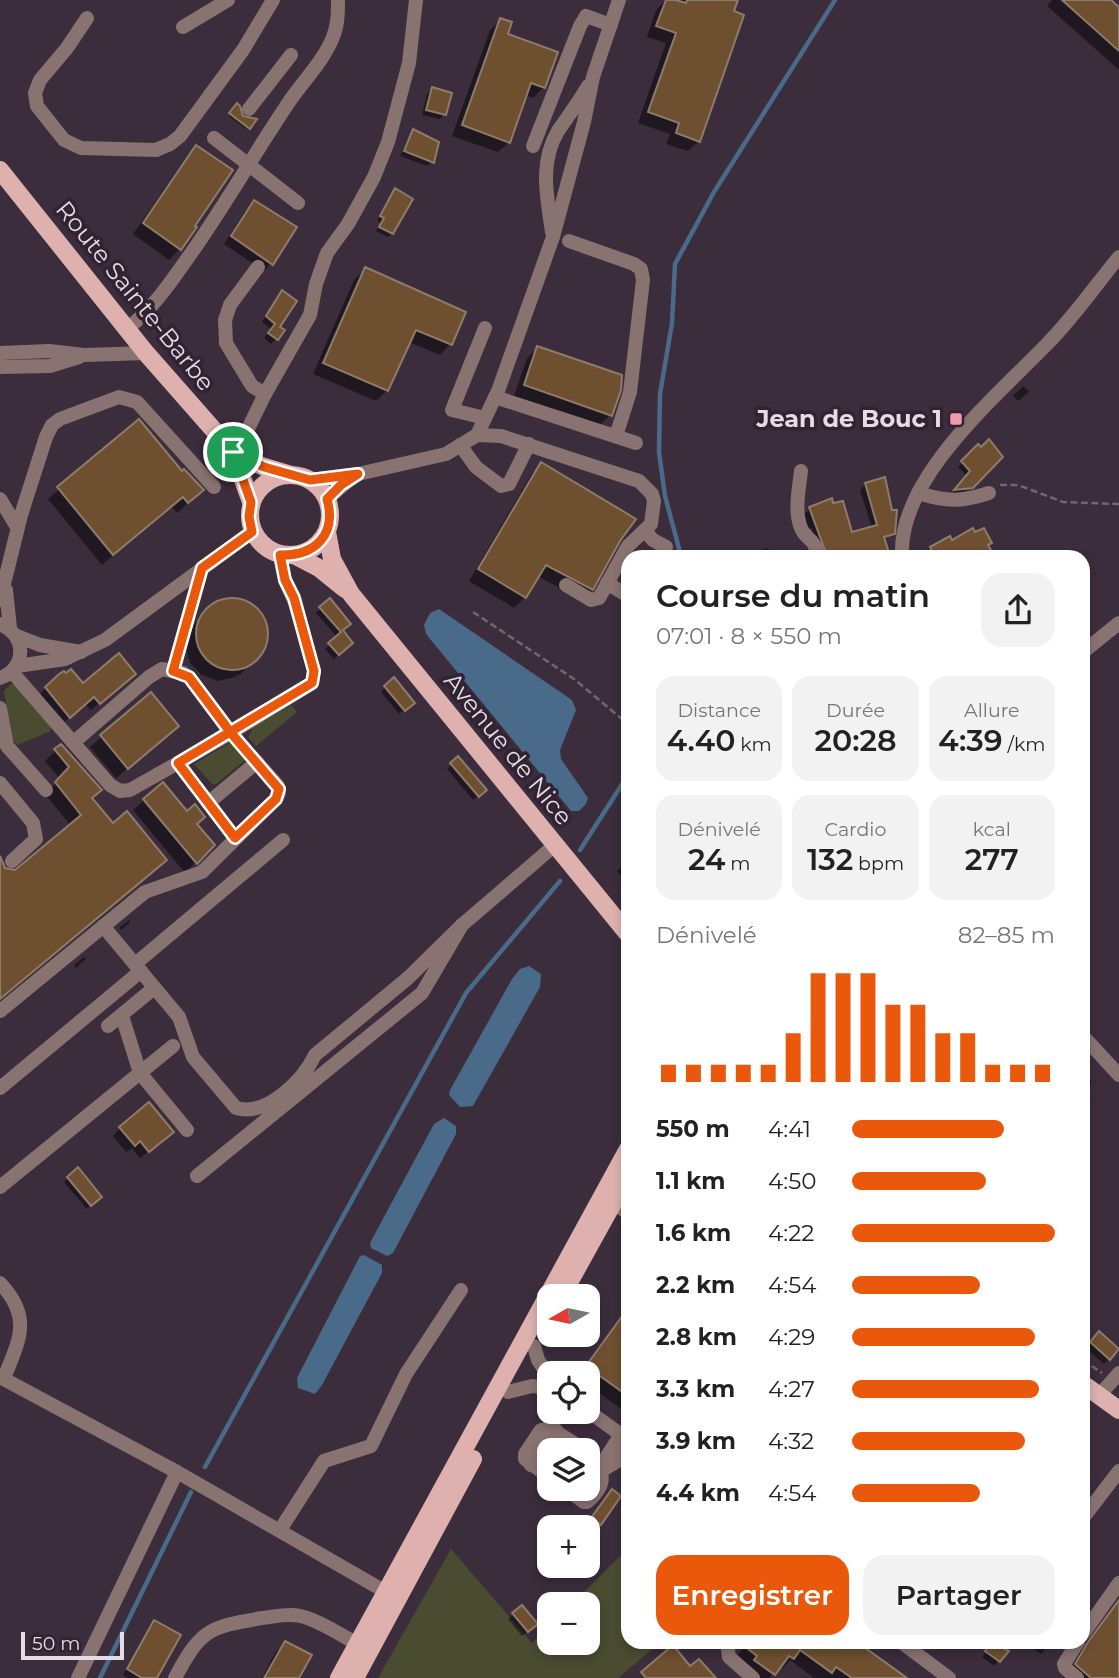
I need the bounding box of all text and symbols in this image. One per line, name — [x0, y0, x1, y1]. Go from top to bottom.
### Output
street label: Route Sainte-Barbe — [50, 195, 221, 396]
place label: Jean de Bouc 1 — [756, 404, 942, 433]
marker: Jean de Bouc 1 — [948, 411, 964, 427]
pin — [203, 422, 263, 482]
icon: arrive — [214, 433, 252, 471]
button: share — [981, 573, 1055, 647]
text: Course du matin — [656, 576, 930, 615]
text: 07:01 · 8 × 550 m — [656, 622, 842, 650]
street label: Avenue de Nice — [438, 667, 579, 831]
text: Distance — [677, 699, 761, 722]
text: Durée — [826, 699, 885, 722]
text: Allure — [964, 699, 1020, 722]
text: 4.40 — [667, 722, 735, 759]
text: 20:28 — [814, 722, 896, 759]
text: 4:39 — [938, 722, 1003, 759]
text: km — [735, 733, 772, 756]
text: /km — [1003, 733, 1045, 756]
text: Dénivelé — [678, 818, 761, 841]
text: Cardio — [825, 818, 886, 841]
text: kcal — [973, 818, 1011, 841]
text: 24 — [688, 841, 725, 878]
text: 132 — [807, 841, 853, 878]
text: 277 — [965, 841, 1019, 878]
text: m — [725, 852, 750, 875]
text: bpm — [853, 852, 904, 875]
text: Dénivelé — [656, 921, 757, 949]
text: 82–85 m — [958, 921, 1055, 949]
text: 550 m — [656, 1115, 730, 1143]
text: 4:41 — [768, 1115, 811, 1143]
text: 1.1 km — [656, 1167, 725, 1195]
text: 4:50 — [768, 1167, 816, 1195]
text: 1.6 km — [656, 1219, 731, 1247]
text: 4:22 — [768, 1219, 814, 1247]
text: 2.2 km — [656, 1271, 735, 1299]
text: 4:54 — [768, 1271, 816, 1299]
north arrow — [537, 1284, 600, 1348]
map controls — [537, 1284, 600, 1655]
text: 2.8 km — [656, 1323, 737, 1351]
text: 4:29 — [768, 1323, 815, 1351]
button: locate — [537, 1361, 600, 1424]
text: 3.3 km — [656, 1375, 735, 1403]
text: 4:27 — [768, 1375, 815, 1403]
text: 3.9 km — [656, 1427, 736, 1455]
text: 4:32 — [768, 1427, 814, 1455]
button: layers — [537, 1438, 600, 1501]
text: 4.4 km — [656, 1479, 740, 1507]
text: 4:54 — [768, 1479, 816, 1507]
button: + — [537, 1515, 600, 1578]
button: Enregistrer — [656, 1555, 849, 1635]
button: Partager — [863, 1555, 1055, 1635]
button: − — [537, 1592, 600, 1655]
scale bar — [21, 1629, 124, 1661]
text: 50 m — [32, 1632, 80, 1655]

